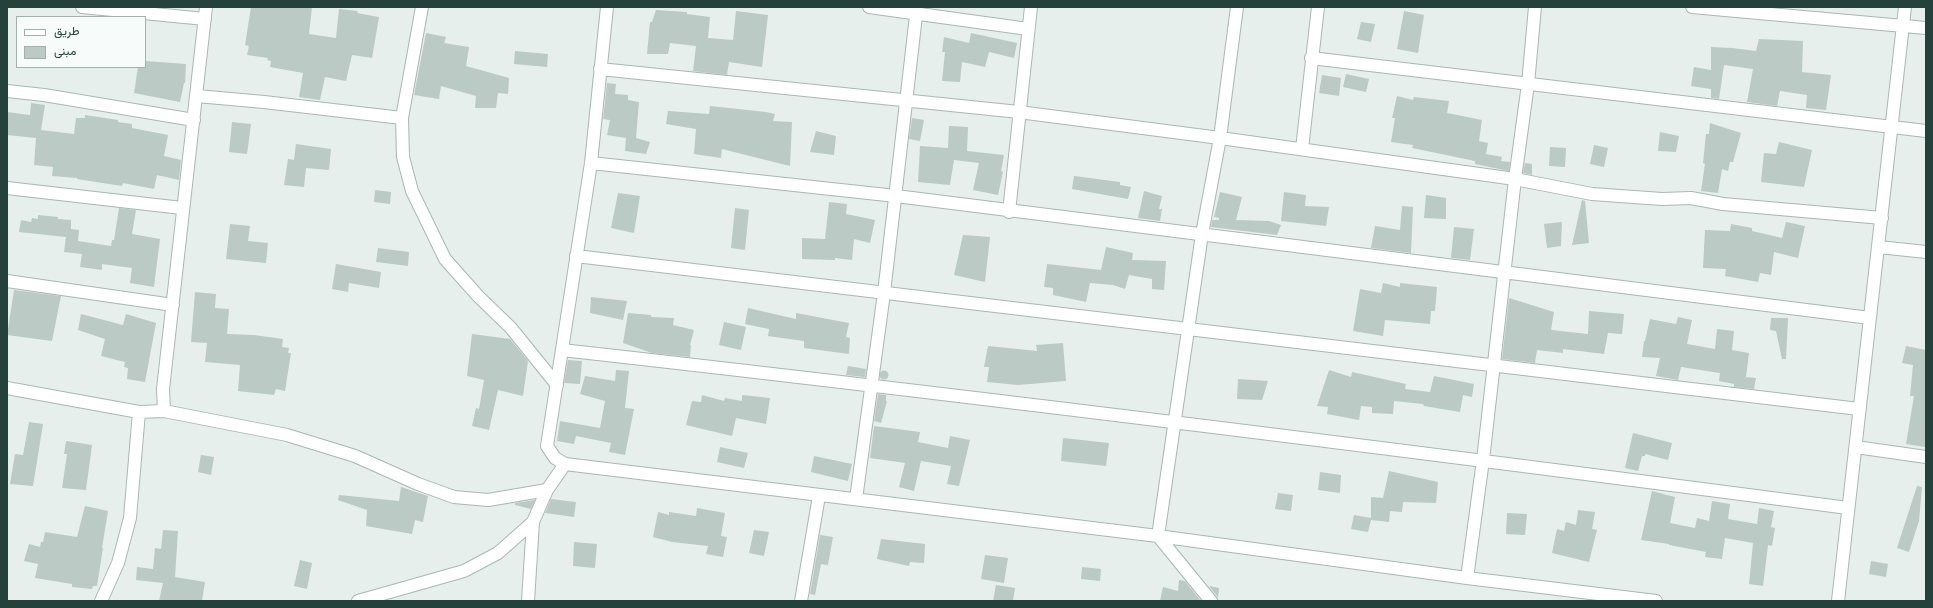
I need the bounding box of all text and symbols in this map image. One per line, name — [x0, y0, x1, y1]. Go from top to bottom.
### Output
legend — [16, 16, 146, 68]
text: طريق — [54, 24, 79, 38]
text: مبنى — [54, 44, 76, 58]

